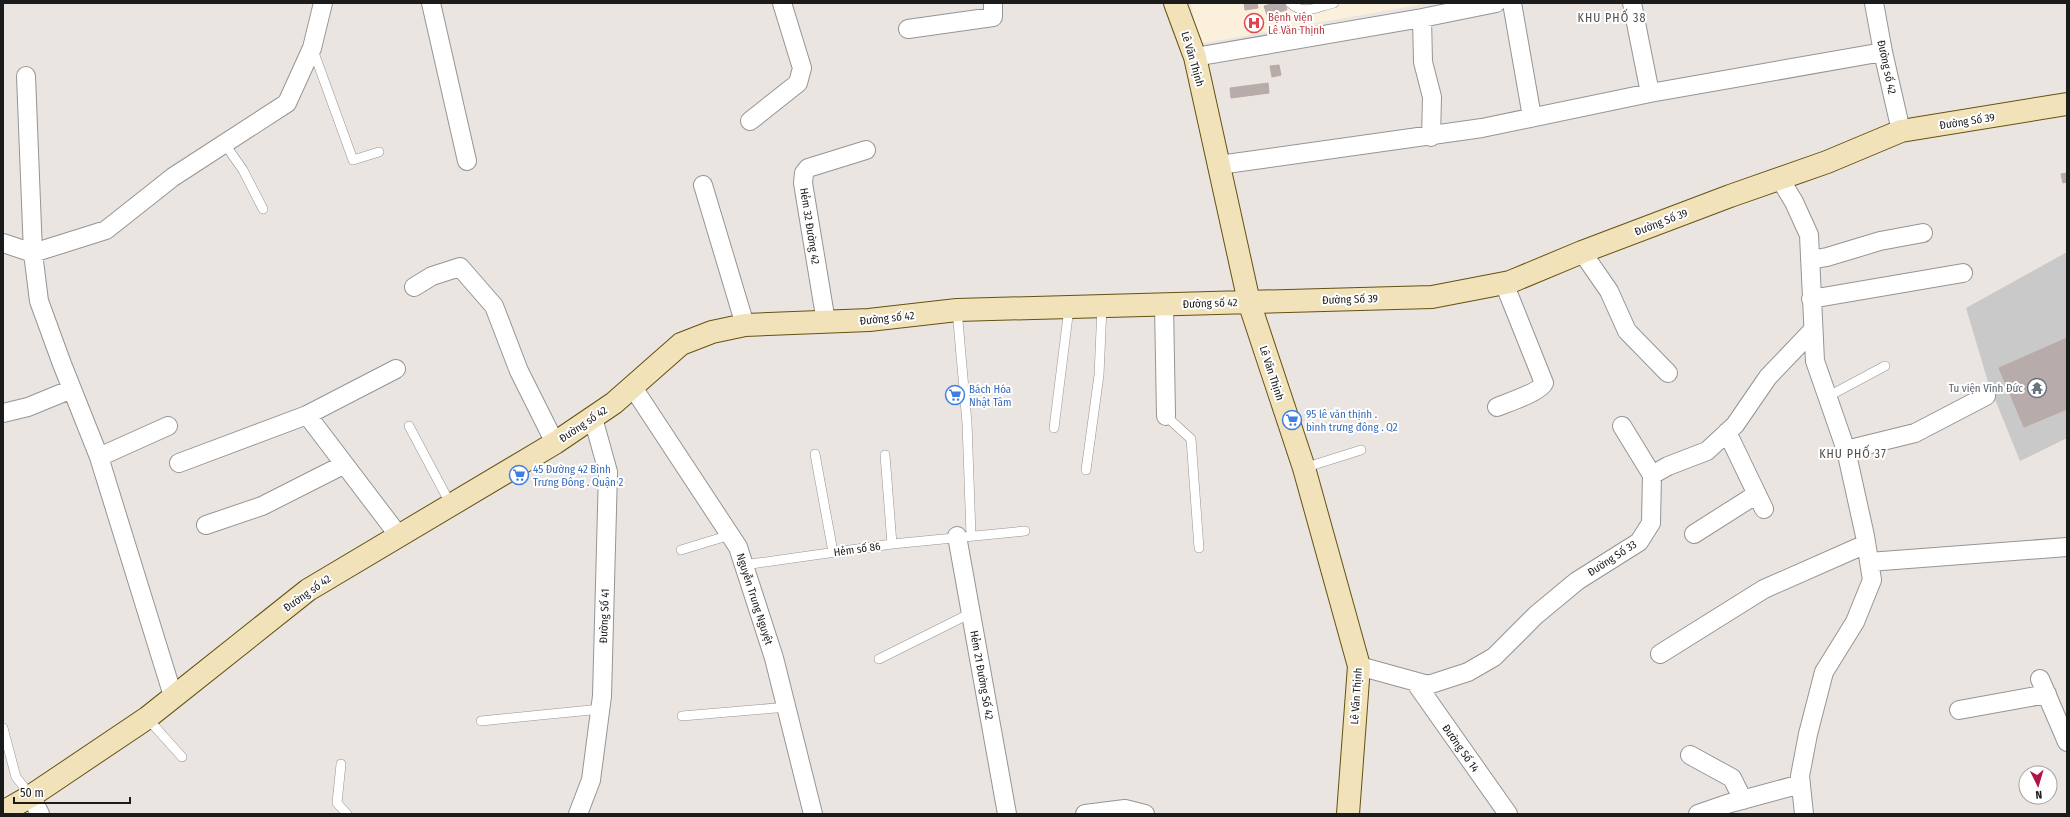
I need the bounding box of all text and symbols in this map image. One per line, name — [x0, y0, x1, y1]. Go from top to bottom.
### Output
district label: KHU PHỐ 38 — [1578, 8, 1646, 25]
place label: Bệnh viện Lê Văn Thịnh — [1268, 11, 1325, 37]
hospital icon: Bệnh viện Lê Văn Thịnh — [1243, 12, 1265, 34]
street label: Lê Văn Thịnh — [1178, 30, 1207, 88]
street label: Đường số 42 — [1874, 39, 1899, 95]
street label: Đường Số 39 — [1938, 111, 1996, 132]
street label: Hẻm 32 Đường 42 — [797, 187, 822, 265]
street label: Đường Số 39 — [1633, 206, 1690, 239]
street label: Đường Số 39 — [1322, 292, 1378, 307]
street label: Đường số 42 — [1182, 296, 1238, 311]
street label: Đường số 42 — [859, 309, 915, 328]
street label: Lê Văn Thịnh — [1257, 344, 1286, 402]
temple icon: Tu viện Vĩnh Đức — [2026, 377, 2048, 399]
place label: Tu viện Vĩnh Đức — [1949, 382, 2023, 395]
place label: Bách Hóa Nhật Tâm — [969, 383, 1011, 409]
supermarket icon: Bách Hóa Nhật Tâm — [944, 384, 966, 406]
street label: Đường số 42 — [557, 404, 610, 445]
place label: 95 lê văn thịnh . bình trưng đông . Q2 — [1306, 408, 1398, 434]
supermarket icon: 95 lê văn thịnh . bình trưng đông . Q2 — [1281, 409, 1303, 431]
district label: KHU PHỐ 37 — [1819, 444, 1887, 461]
place label: 45 Đường 42 Bình Trưng Đông . Quận 2 — [533, 463, 623, 489]
supermarket icon: 45 Đường 42 Bình Trưng Đông . Quận 2 — [508, 464, 530, 486]
street label: Đường Số 33 — [1585, 538, 1639, 579]
street label: Hẻm số 86 — [833, 540, 882, 559]
street label: Nguyễn Trung Nguyệt — [734, 552, 776, 647]
street label: Đường số 42 — [281, 572, 334, 615]
street label: Đường Số 41 — [597, 588, 612, 644]
street label: Hẻm 21 Đường Số 42 — [967, 629, 996, 721]
street label: Lê Văn Thịnh — [1348, 667, 1365, 725]
street label: Đường Số 14 — [1439, 722, 1482, 775]
north arrow — [2018, 765, 2058, 805]
scale bar — [14, 779, 130, 805]
text: 50 m — [20, 786, 44, 800]
text: N — [2035, 788, 2043, 801]

